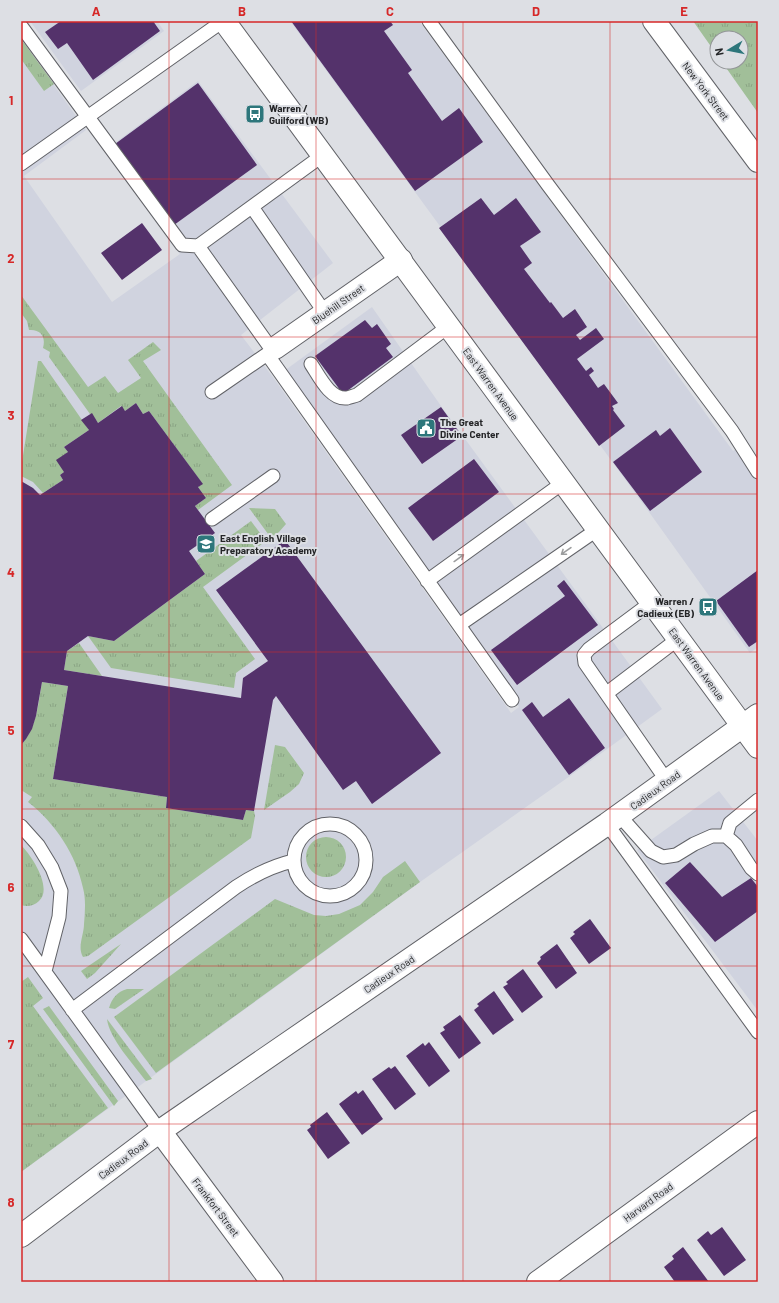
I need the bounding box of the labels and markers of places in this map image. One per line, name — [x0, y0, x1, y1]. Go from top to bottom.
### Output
place label: Warren / Guilford (WB) — [269, 102, 328, 126]
bus stop icon: Warren / Guilford (WB) — [244, 103, 266, 125]
place label: The Great Divine Center — [440, 416, 500, 440]
public building icon: The Great Divine Center — [415, 417, 437, 439]
place label: East English Village Preparatory Academy — [220, 532, 317, 556]
school or university icon: East English Village Preparatory Academy — [195, 533, 217, 555]
place label: Warren / Cadieux (EB) — [637, 595, 695, 619]
bus stop icon: Warren / Cadieux (EB) — [697, 596, 719, 618]

